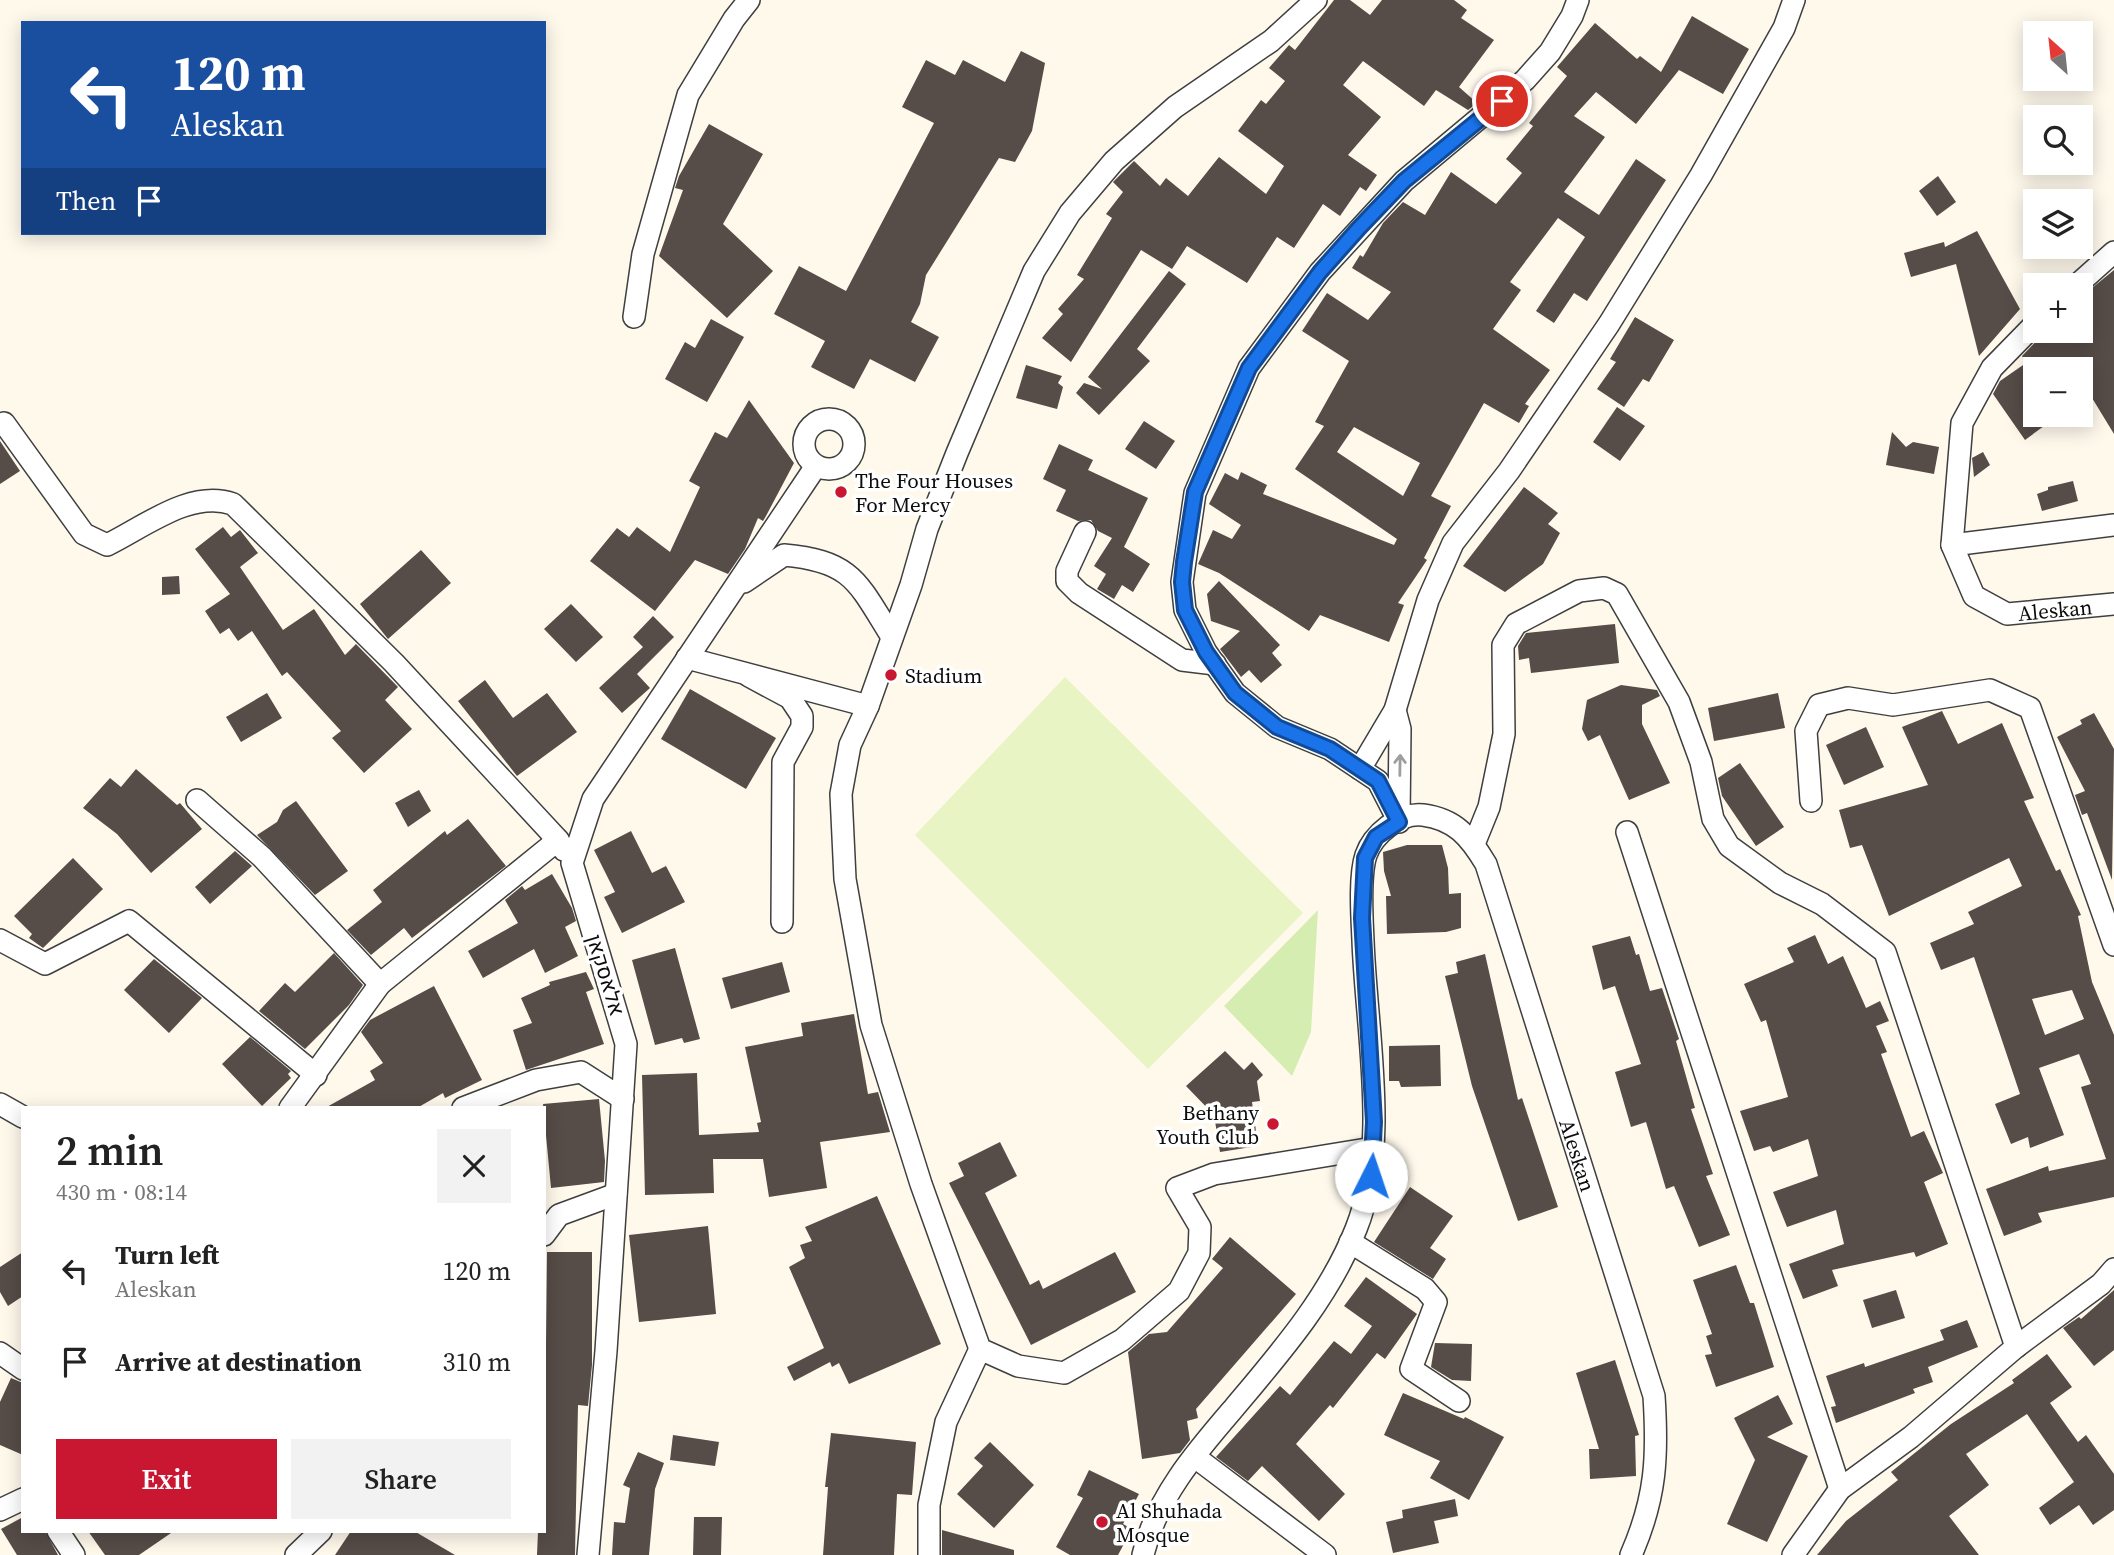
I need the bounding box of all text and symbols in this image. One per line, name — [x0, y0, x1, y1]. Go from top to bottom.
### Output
north arrow — [2023, 21, 2093, 91]
map controls — [2023, 21, 2093, 427]
text: 120 m — [171, 39, 306, 106]
icon: left — [56, 49, 147, 140]
pin — [1472, 71, 1532, 131]
icon: arrive — [1483, 82, 1521, 120]
text: Aleskan — [171, 103, 285, 147]
button: search — [2023, 105, 2093, 175]
icon: arrive — [130, 182, 168, 220]
text: Then — [56, 183, 116, 219]
button: layers — [2023, 189, 2093, 259]
button: + — [2023, 273, 2093, 343]
button: − — [2023, 357, 2093, 427]
place label: The Four Houses For Mercy — [855, 466, 1013, 519]
marker: The Four Houses For Mercy — [833, 484, 849, 500]
street label: Aleskan — [2017, 592, 2094, 627]
place label: Stadium — [905, 661, 982, 690]
marker: Stadium — [883, 667, 899, 683]
one-way arrow — [1393, 754, 1407, 777]
street label: אלאסקאן — [580, 931, 632, 1019]
place label: Bethany Youth Club — [1156, 1098, 1259, 1151]
street label: Aleskan — [1553, 1115, 1603, 1195]
marker: Bethany Youth Club — [1265, 1116, 1281, 1132]
text: 2 min — [56, 1121, 164, 1179]
button: close — [437, 1129, 511, 1203]
position arrow — [1334, 1139, 1408, 1213]
text: 430 m · 08:14 — [56, 1176, 187, 1208]
text: Turn left — [115, 1237, 219, 1273]
icon: left — [56, 1252, 94, 1290]
text: 120 m — [443, 1253, 511, 1289]
text: Aleskan — [115, 1273, 197, 1305]
icon: arrive — [56, 1343, 94, 1381]
text: Arrive at destination — [115, 1344, 362, 1380]
text: 310 m — [443, 1344, 511, 1380]
button: Exit — [56, 1439, 277, 1519]
button: Share — [291, 1439, 511, 1519]
place label: Al Shuhada Mosque — [1116, 1496, 1222, 1549]
marker: Al Shuhada Mosque — [1094, 1514, 1110, 1530]

